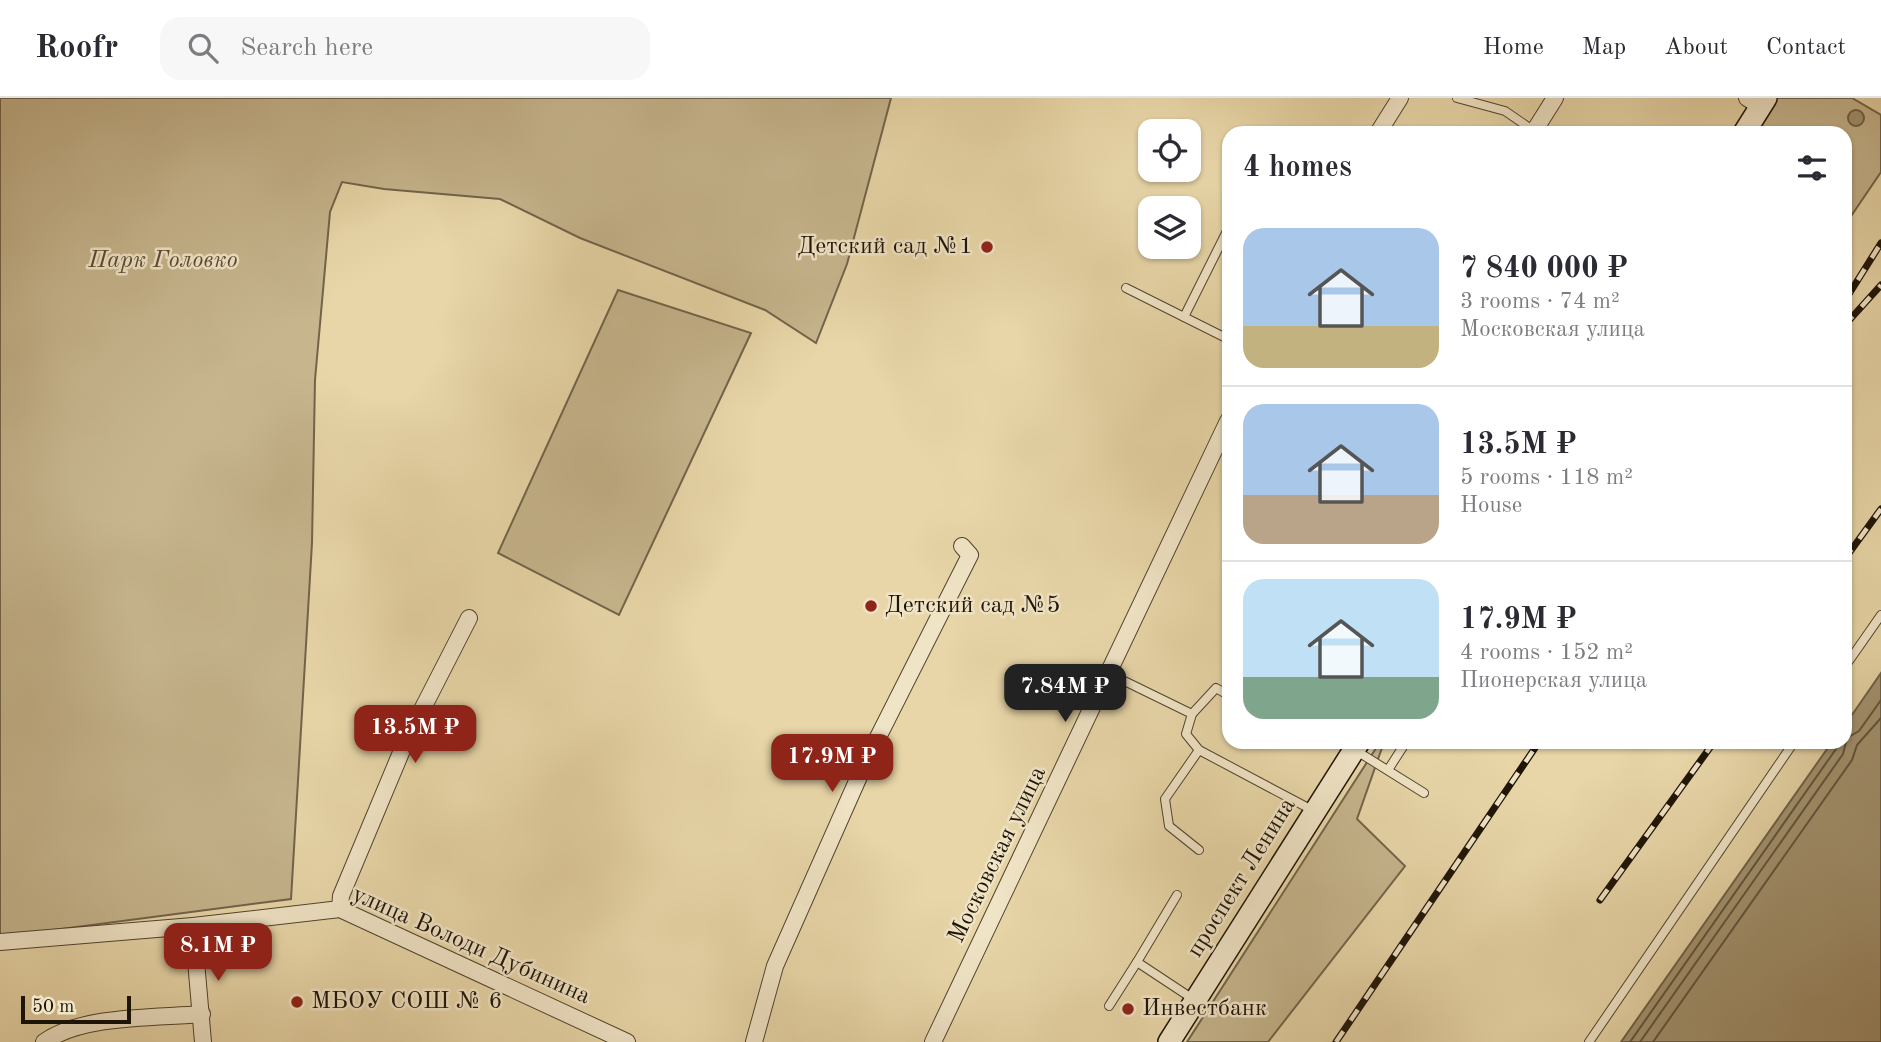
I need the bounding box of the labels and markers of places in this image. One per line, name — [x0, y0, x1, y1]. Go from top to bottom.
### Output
place label: Детский сад №1 — [797, 235, 973, 259]
marker: Детский сад №1 — [979, 239, 995, 255]
place label: Детский сад №5 — [885, 594, 1061, 618]
marker: Детский сад №5 — [863, 598, 879, 614]
pin: 7.84M ₽ — [1000, 664, 1130, 724]
pin: 13.5M ₽ — [350, 706, 480, 765]
pin: 17.9M ₽ — [767, 734, 897, 794]
pin: 8.1M ₽ — [161, 924, 275, 983]
place label: МБОУ СОШ № 6 — [311, 990, 502, 1014]
marker: МБОУ СОШ № 6 — [289, 994, 305, 1010]
place label: Инвестбанк — [1142, 997, 1267, 1021]
marker: Инвестбанк — [1120, 1001, 1136, 1017]

